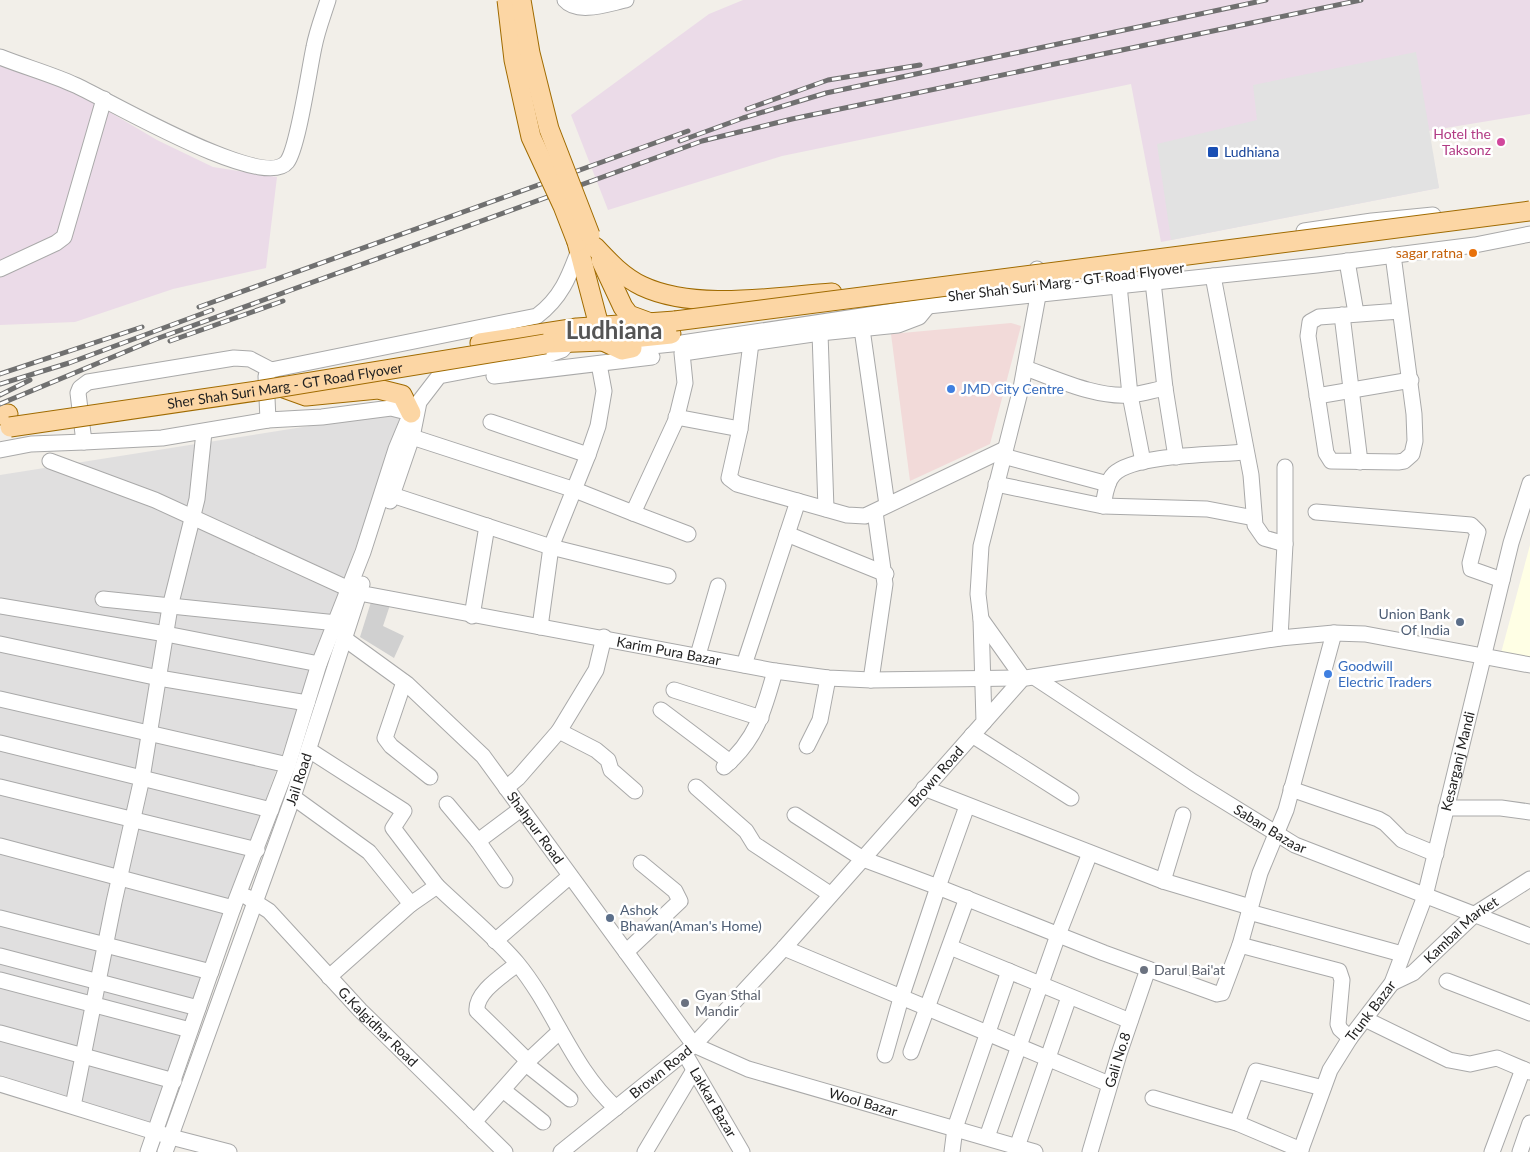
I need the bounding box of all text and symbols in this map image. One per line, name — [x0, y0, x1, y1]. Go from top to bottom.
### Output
place label: Hotel the Taksonz — [1433, 125, 1491, 158]
marker: Hotel the Taksonz — [1495, 136, 1507, 148]
place label: Ludhiana — [1224, 143, 1279, 160]
marker: Ludhiana — [1206, 145, 1220, 159]
place label: sagar ratna — [1396, 244, 1463, 261]
marker: sagar ratna — [1467, 247, 1479, 259]
street label: Sher Shah Suri Marg - GT Road Flyover — [947, 259, 1185, 304]
district label: Ludhiana — [566, 315, 662, 344]
street label: Sher Shah Suri Marg - GT Road Flyover — [166, 358, 404, 412]
place label: JMD City Centre — [961, 380, 1064, 397]
marker: JMD City Centre — [945, 383, 957, 395]
place label: Union Bank Of India — [1379, 605, 1451, 638]
marker: Union Bank Of India — [1454, 616, 1466, 628]
street label: Karim Pura Bazar — [615, 632, 722, 669]
place label: Goodwill Electric Traders — [1338, 657, 1432, 690]
marker: Goodwill Electric Traders — [1322, 668, 1334, 680]
street label: Kesarganj Mandi — [1437, 710, 1478, 813]
street label: Brown Road — [904, 742, 967, 810]
street label: Jail Road — [282, 751, 315, 808]
street label: Shahpur Road — [504, 788, 568, 867]
street label: Saban Bazaar — [1231, 800, 1309, 857]
street label: Kambal Market — [1420, 893, 1501, 966]
place label: Ashok Bhawan(Aman's Home) — [620, 901, 762, 934]
marker: Ashok Bhawan(Aman's Home) — [604, 912, 616, 924]
place label: Darul Bai'at — [1154, 961, 1225, 978]
marker: Darul Bai'at — [1138, 964, 1150, 976]
street label: Trunk Bazar — [1341, 977, 1399, 1045]
street label: G.Kalgidhar Road — [335, 983, 422, 1070]
place label: Gyan Sthal Mandir — [695, 986, 761, 1019]
marker: Gyan Sthal Mandir — [679, 997, 691, 1009]
street label: Gali No.8 — [1100, 1030, 1134, 1090]
street label: Brown Road — [626, 1041, 695, 1102]
street label: Lakkar Bazar — [687, 1064, 741, 1140]
street label: Wool Bazar — [827, 1084, 900, 1120]

